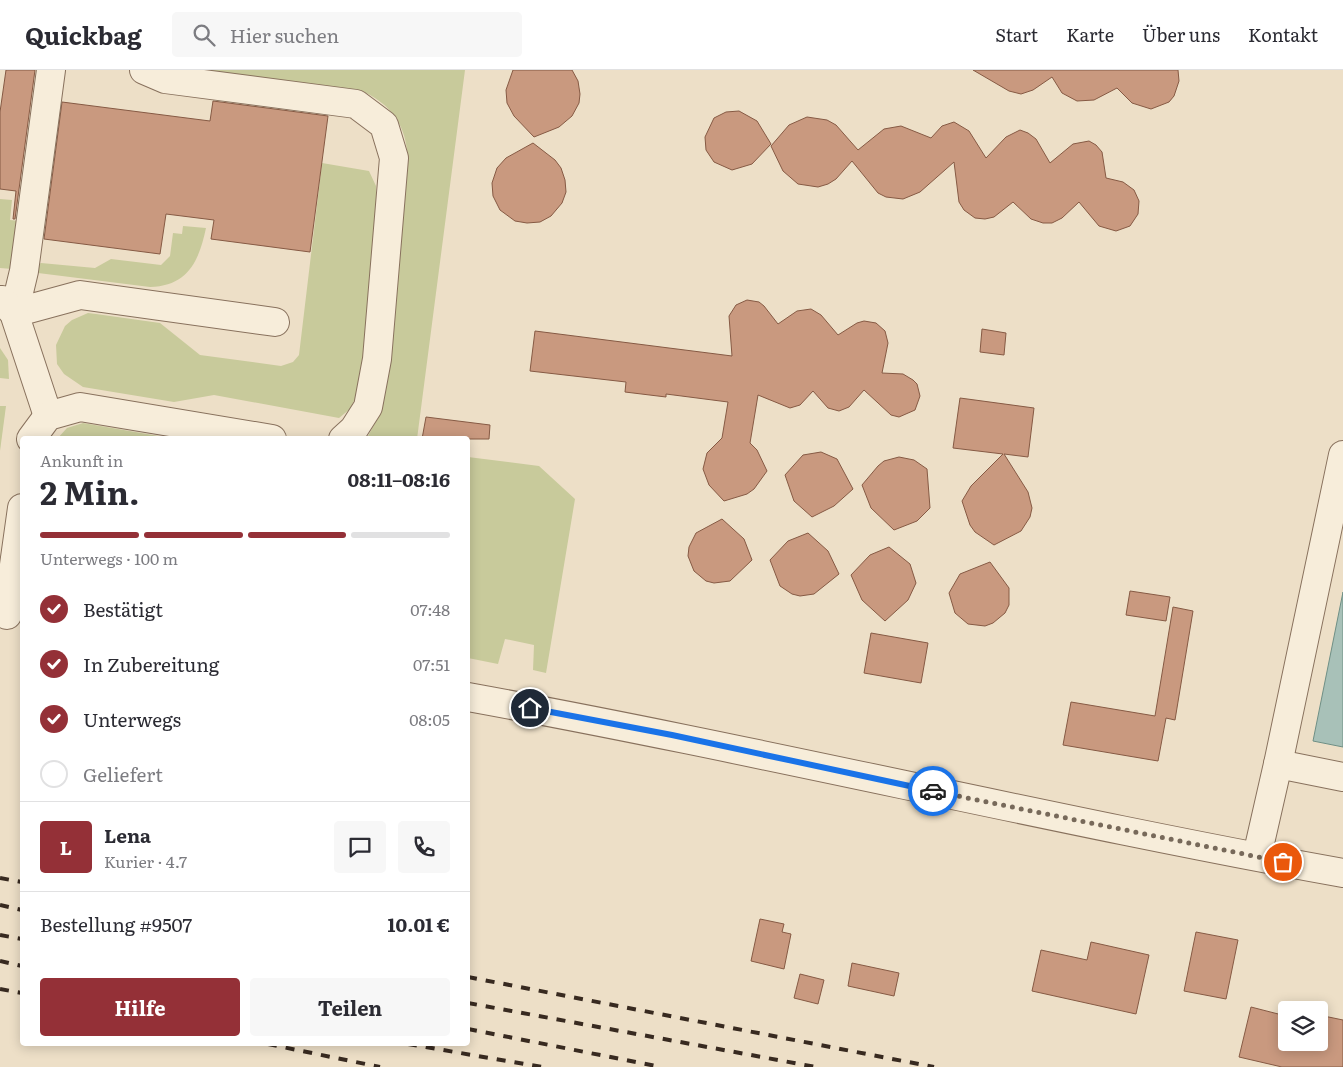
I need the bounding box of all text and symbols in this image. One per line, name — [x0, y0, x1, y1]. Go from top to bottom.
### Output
search box — [172, 12, 522, 57]
text: Quickbag — [25, 17, 142, 52]
icon: search — [190, 21, 218, 49]
text: Hier suchen — [230, 21, 339, 49]
text: Start — [995, 21, 1038, 48]
text: Karte — [1066, 21, 1114, 48]
text: Über uns — [1142, 21, 1220, 48]
text: Kontakt — [1248, 21, 1318, 48]
text: Ankunft in — [40, 448, 123, 472]
text: 08:11–08:16 — [348, 465, 450, 493]
text: 2 Min. — [40, 467, 139, 515]
text: Unterwegs · 100 m — [40, 546, 178, 570]
icon: check — [40, 595, 68, 623]
text: Bestätigt — [83, 595, 163, 623]
text: 07:48 — [410, 597, 450, 621]
icon: check — [40, 650, 68, 678]
text: In Zubereitung — [83, 650, 219, 678]
text: 07:51 — [413, 652, 450, 676]
pin — [509, 687, 551, 729]
icon: home — [516, 694, 544, 722]
icon: check — [40, 705, 68, 733]
text: Unterwegs — [83, 705, 181, 733]
text: 08:05 — [409, 707, 450, 731]
text: Geliefert — [83, 760, 163, 788]
courier — [908, 766, 958, 816]
icon: car — [919, 777, 947, 805]
text: Lena — [104, 821, 151, 849]
button: chat — [334, 821, 386, 873]
button: phone — [398, 821, 450, 873]
text: L — [60, 833, 72, 861]
pin — [1262, 841, 1304, 883]
icon: bag — [1269, 848, 1297, 876]
text: Kurier · 4.7 — [104, 849, 187, 873]
text: Bestellung #9507 — [40, 910, 192, 938]
text: 10.01 € — [388, 910, 450, 938]
button: Hilfe — [40, 978, 240, 1036]
button: Teilen — [250, 978, 450, 1036]
map controls — [1278, 1001, 1328, 1051]
button: layers — [1278, 1001, 1328, 1051]

